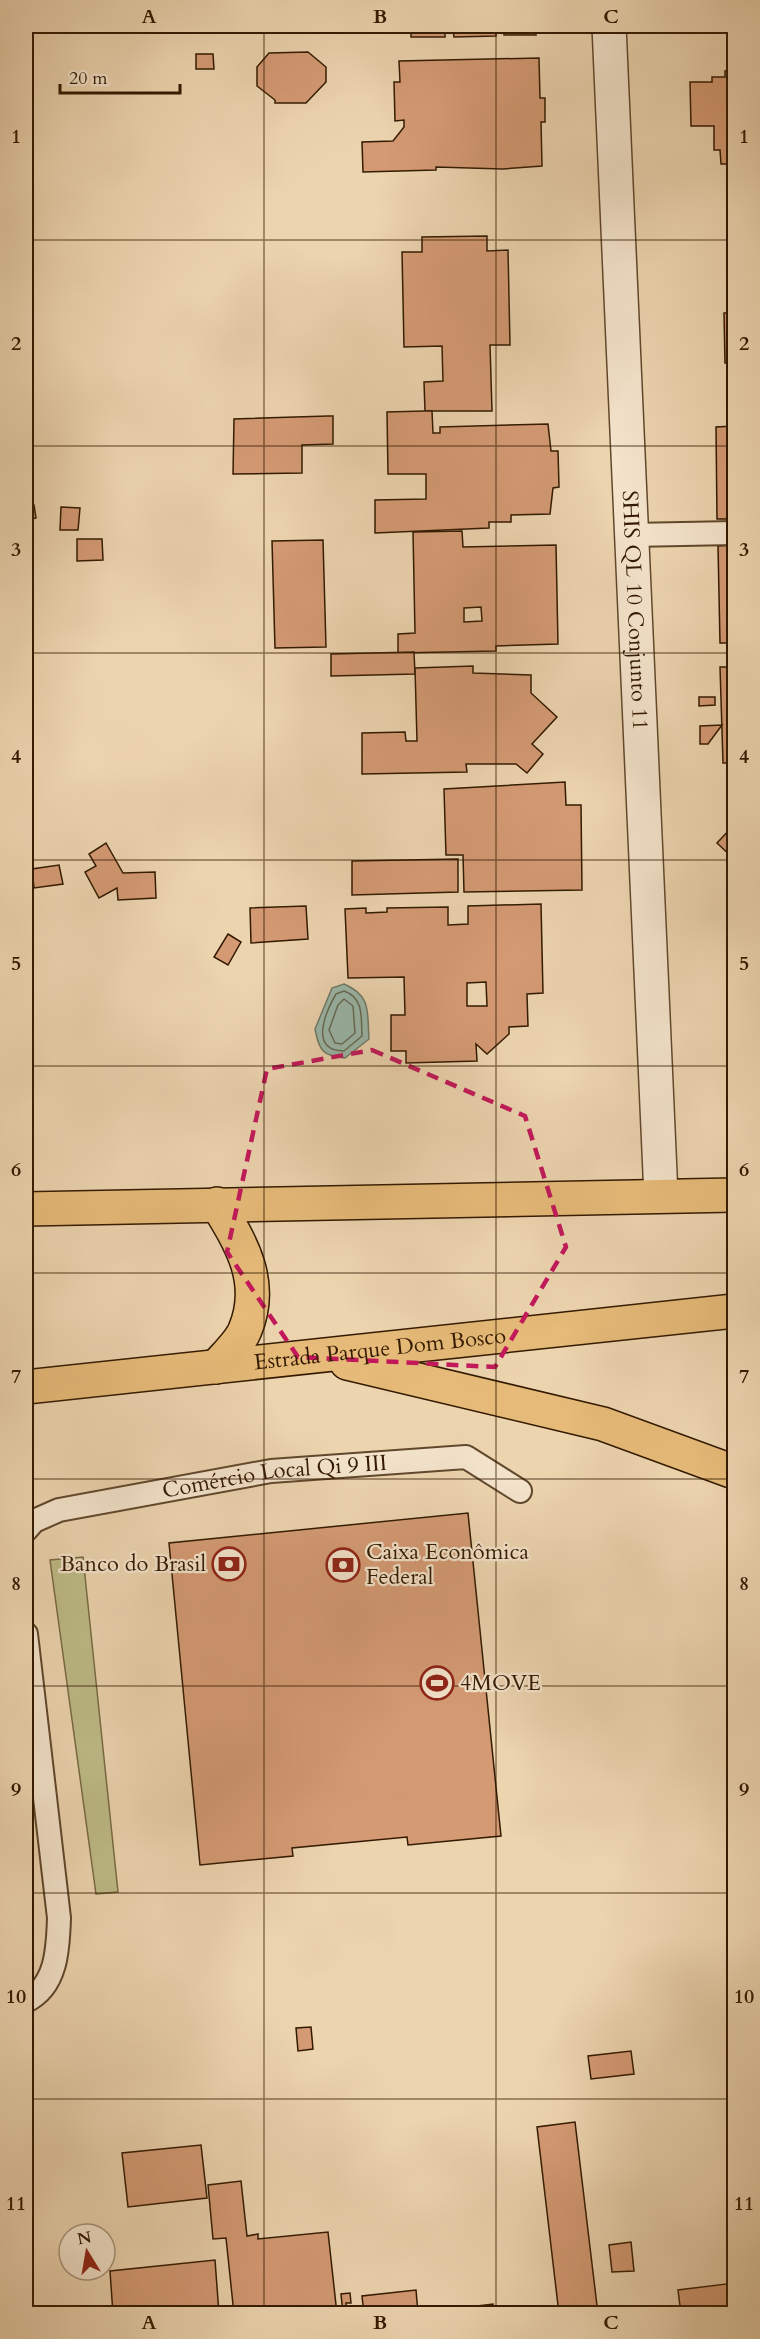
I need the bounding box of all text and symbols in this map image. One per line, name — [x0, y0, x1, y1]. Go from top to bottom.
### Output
text: A — [141, 3, 157, 30]
text: B — [373, 3, 387, 30]
text: C — [603, 3, 619, 30]
scale bar — [60, 57, 180, 95]
text: 20 m — [69, 66, 108, 91]
text: 1 — [11, 123, 21, 150]
text: 1 — [739, 123, 749, 150]
text: 2 — [11, 330, 21, 357]
text: 2 — [739, 330, 749, 357]
street label: SHIS QL 10 Conjunto 11 — [615, 490, 655, 731]
text: 3 — [11, 536, 21, 563]
text: 3 — [739, 536, 749, 563]
text: 4 — [11, 743, 21, 770]
text: 4 — [739, 743, 749, 770]
text: 5 — [11, 950, 21, 977]
text: 5 — [739, 950, 749, 977]
text: 6 — [11, 1156, 21, 1183]
text: 6 — [739, 1156, 749, 1183]
street label: Estrada Parque Dom Bosco — [252, 1321, 508, 1377]
text: 7 — [11, 1363, 21, 1390]
text: 7 — [739, 1363, 749, 1390]
street label: Comércio Local Qi 9 III — [160, 1448, 388, 1506]
place label: Caixa Econômica Federal — [366, 1537, 530, 1592]
bank icon: Banco do Brasil — [211, 1546, 247, 1582]
bank icon: Caixa Econômica Federal — [325, 1547, 361, 1583]
place label: Banco do Brasil — [60, 1549, 206, 1579]
text: 8 — [11, 1570, 21, 1597]
text: 8 — [739, 1570, 749, 1597]
sports icon: 4MOVE — [419, 1665, 455, 1701]
place label: 4MOVE — [460, 1668, 541, 1698]
text: 9 — [11, 1776, 21, 1803]
text: 9 — [739, 1776, 749, 1803]
text: 10 — [6, 1983, 26, 2010]
text: 10 — [734, 1983, 754, 2010]
text: 11 — [6, 2190, 26, 2217]
text: 11 — [734, 2190, 754, 2217]
north arrow — [57, 2222, 117, 2282]
text: N — [75, 2226, 93, 2250]
text: A — [141, 2309, 157, 2336]
text: B — [373, 2309, 387, 2336]
text: C — [603, 2309, 619, 2336]

